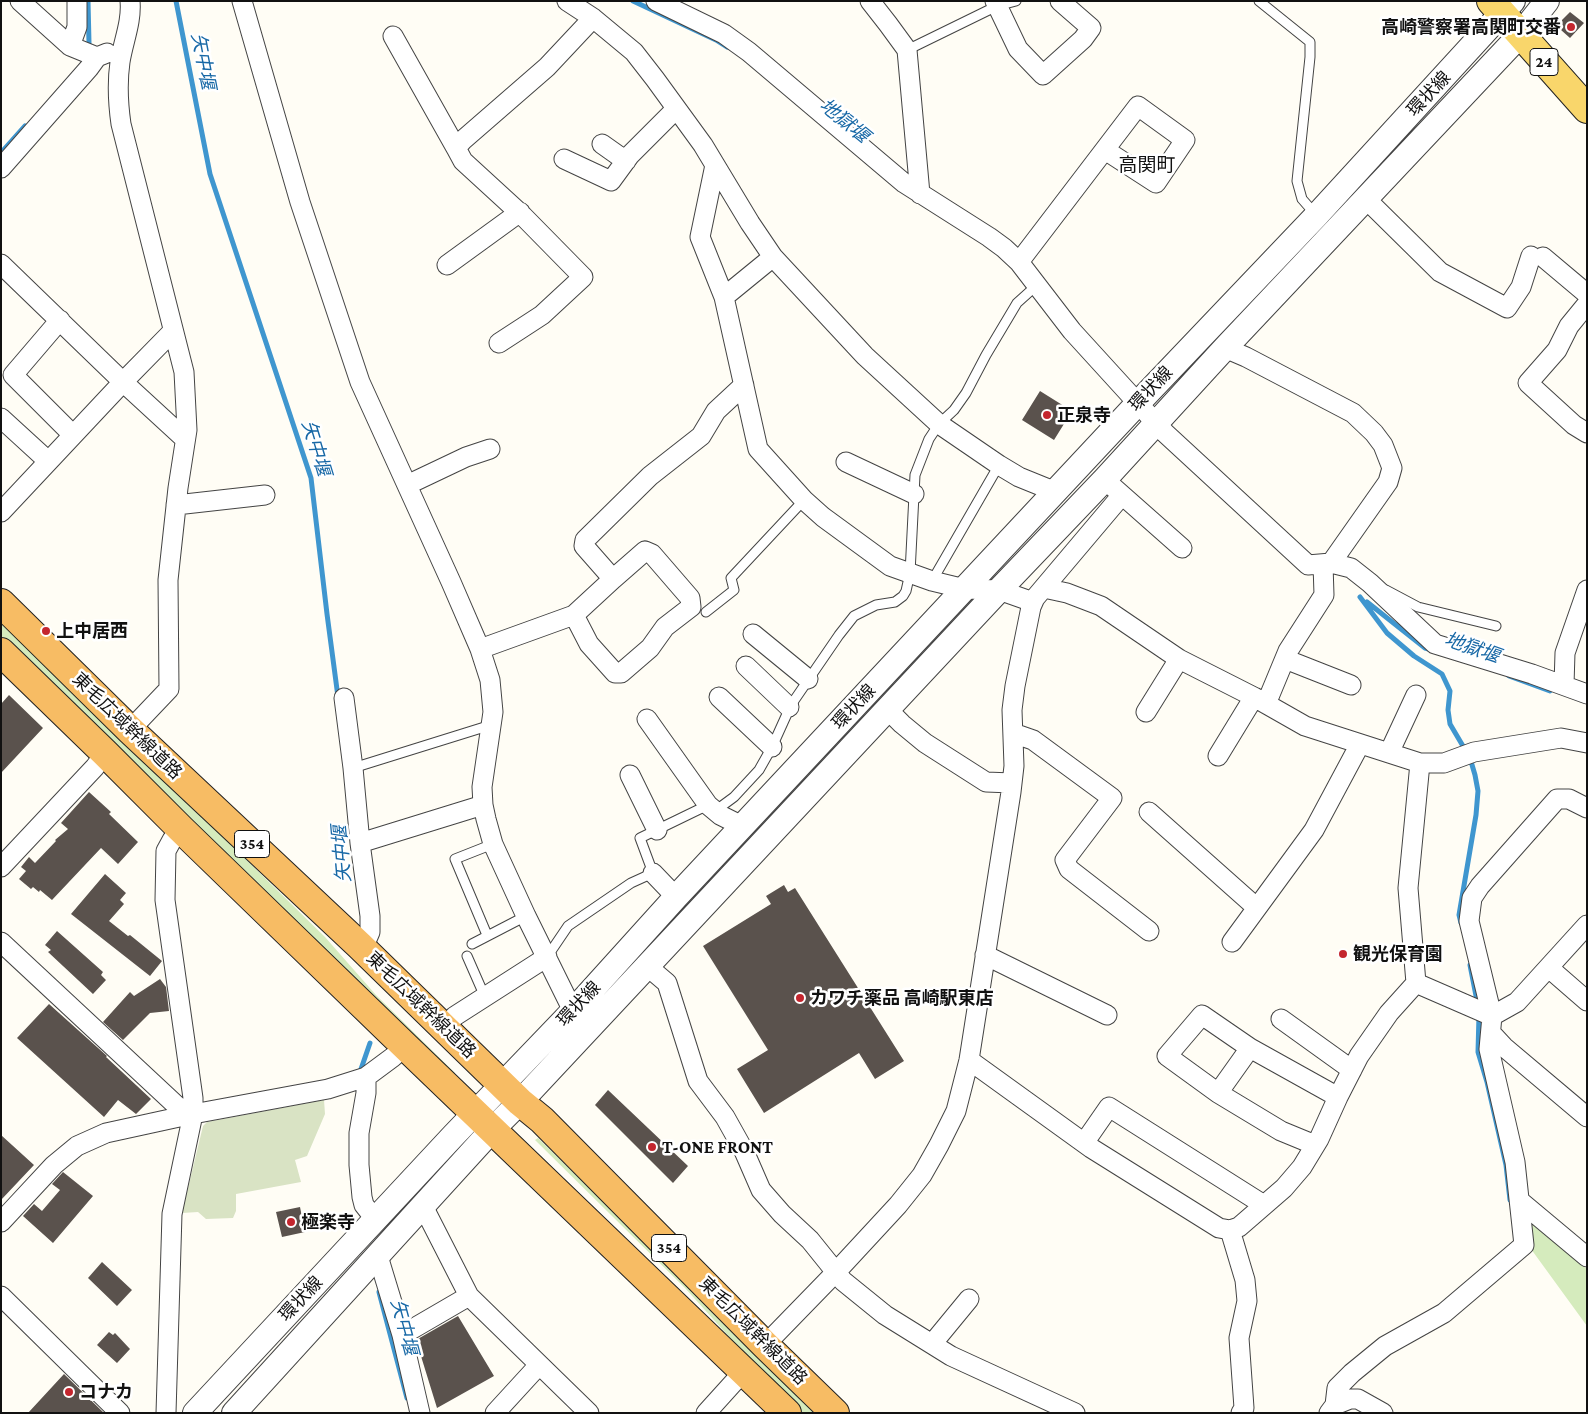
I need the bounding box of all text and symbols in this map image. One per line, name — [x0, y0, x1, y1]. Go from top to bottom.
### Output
place label: 高崎警察署高関町交番 — [1381, 16, 1561, 38]
marker: 高崎警察署高関町交番 — [1565, 21, 1577, 33]
water label: 矢中堰 — [186, 31, 220, 91]
road number: 24 — [1530, 48, 1558, 76]
street label: 環状線 — [1403, 67, 1455, 121]
water label: 地獄堰 — [815, 94, 873, 148]
district label: 高関町 — [1119, 154, 1175, 176]
street label: 環状線 — [1125, 362, 1177, 416]
place label: 正泉寺 — [1057, 404, 1111, 426]
marker: 正泉寺 — [1041, 409, 1053, 421]
water label: 矢中堰 — [297, 417, 335, 479]
place label: 上中居西 — [56, 620, 128, 642]
marker: 上中居西 — [40, 625, 52, 637]
water label: 地獄堰 — [1441, 628, 1503, 668]
street label: 東毛広域幹線道路 — [68, 668, 186, 784]
street label: 環状線 — [828, 680, 880, 734]
water label: 矢中堰 — [328, 825, 356, 883]
road number: 354 — [234, 831, 270, 858]
place label: 観光保育園 — [1353, 943, 1443, 965]
street label: 東毛広域幹線道路 — [362, 947, 480, 1063]
marker: 観光保育園 — [1337, 948, 1349, 960]
street label: 環状線 — [553, 977, 605, 1031]
place label: カワチ薬品 高崎駅東店 — [810, 987, 993, 1009]
marker: カワチ薬品 高崎駅東店 — [794, 992, 806, 1004]
place label: T-ONE FRONT — [662, 1136, 773, 1158]
marker: T-ONE FRONT — [646, 1141, 658, 1153]
place label: 極楽寺 — [301, 1211, 355, 1233]
marker: 極楽寺 — [285, 1216, 297, 1228]
road number: 354 — [652, 1234, 686, 1262]
street label: 環状線 — [275, 1272, 327, 1326]
street label: 東毛広域幹線道路 — [694, 1272, 812, 1390]
water label: 矢中堰 — [386, 1297, 422, 1357]
place label: コナカ — [79, 1381, 133, 1403]
marker: コナカ — [63, 1386, 75, 1398]

